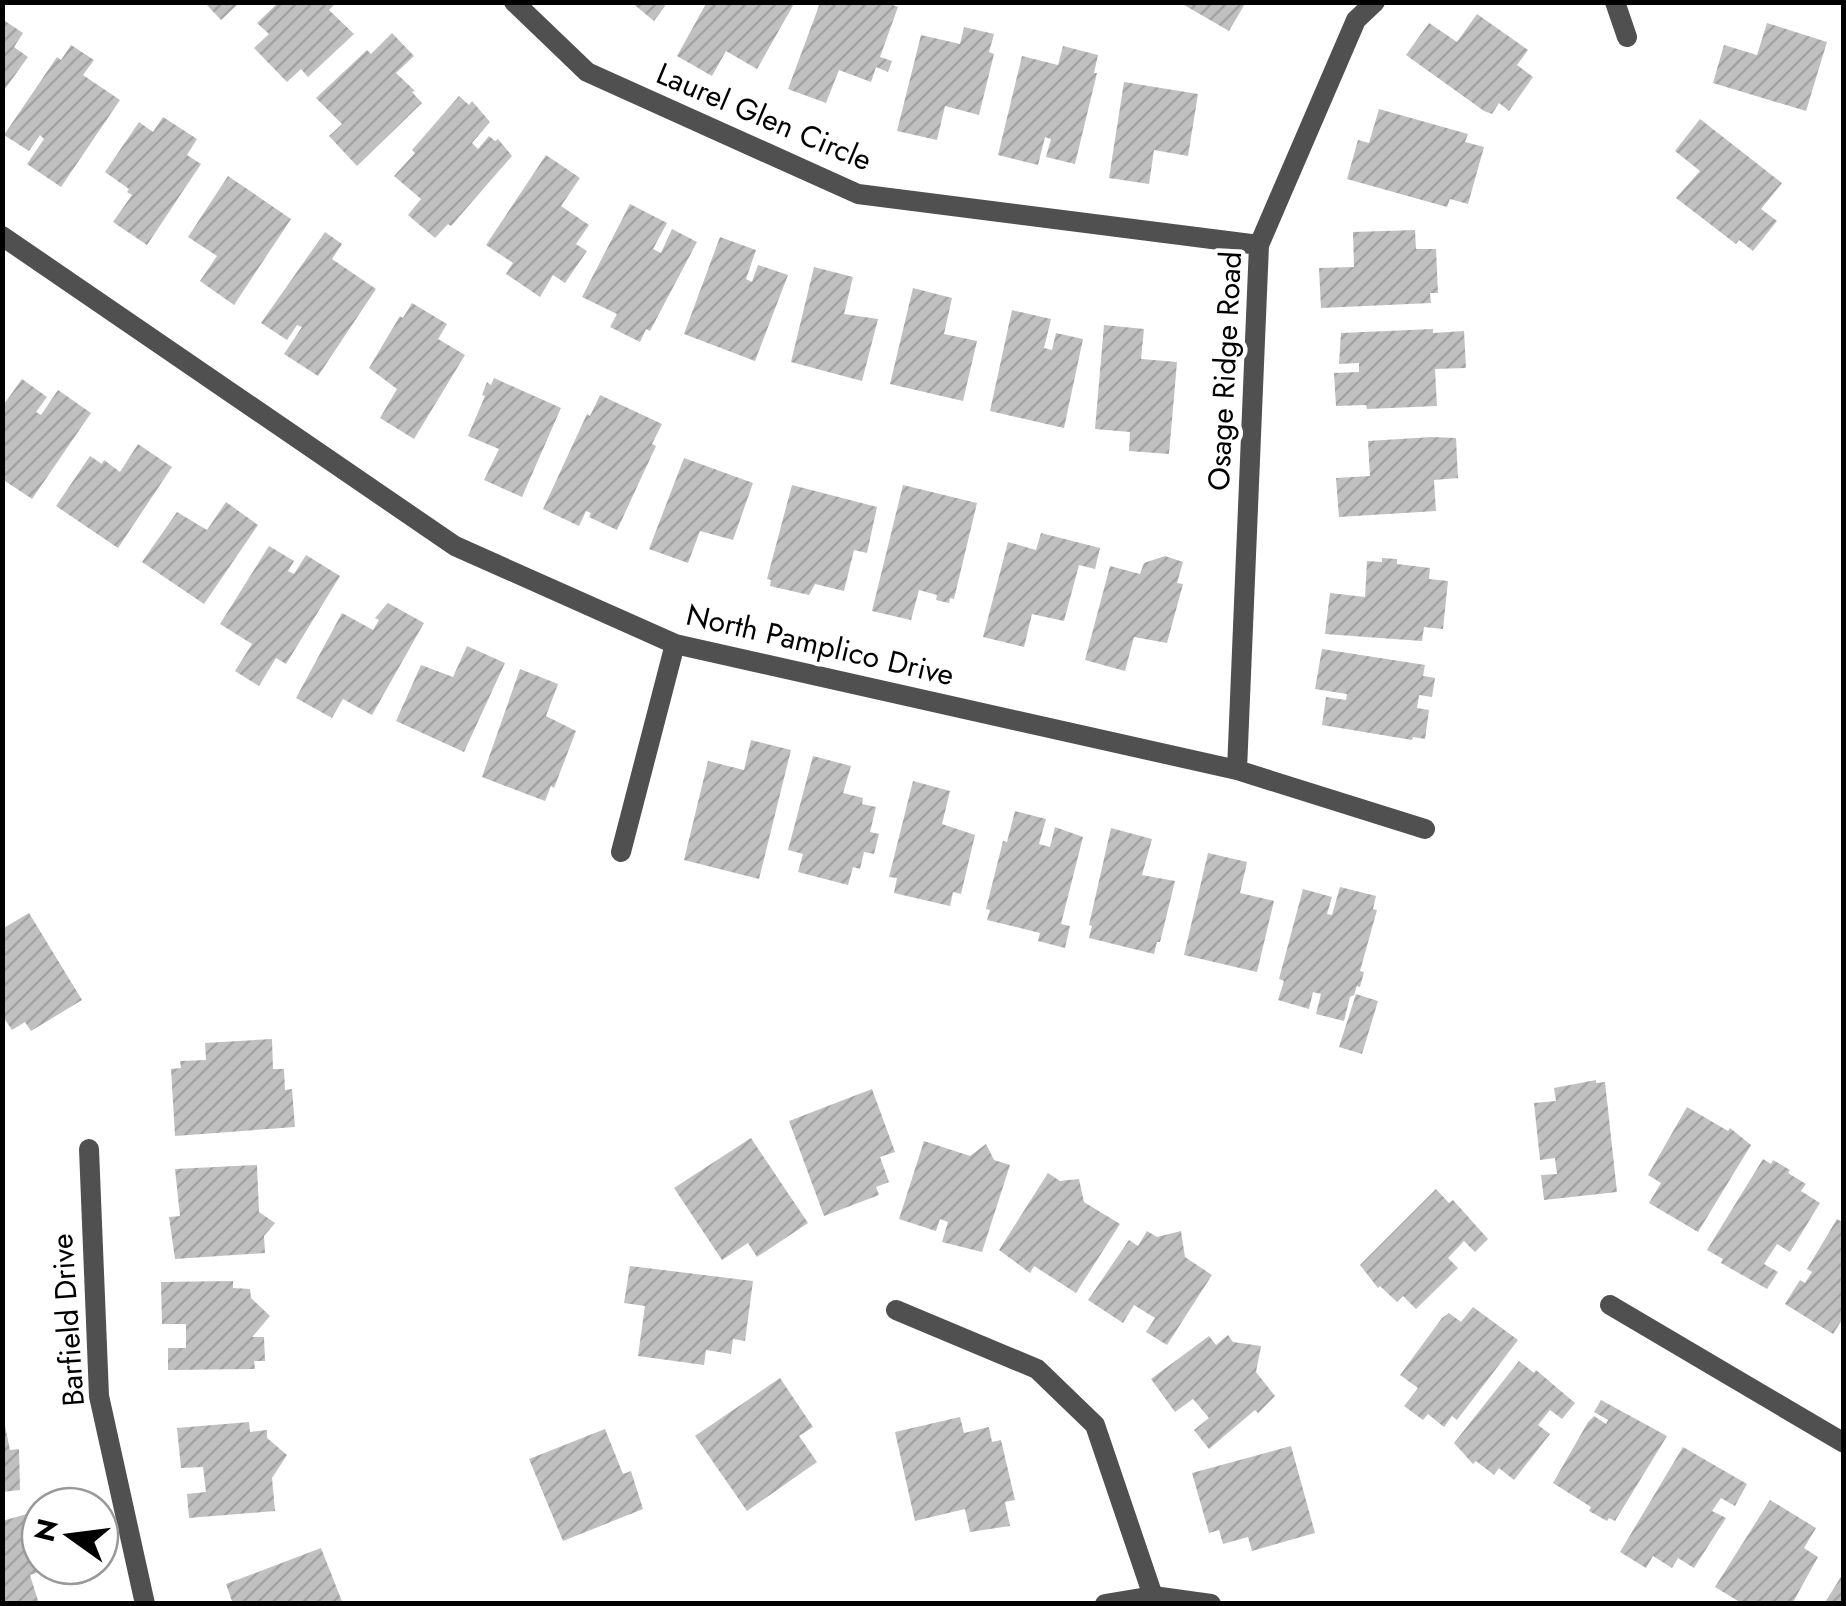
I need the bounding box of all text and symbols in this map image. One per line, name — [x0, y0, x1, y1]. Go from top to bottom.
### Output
street label: Laurel Glen Circle — [650, 52, 879, 181]
street label: Osage Ridge Road — [1197, 250, 1252, 492]
street label: North Pamplico Drive — [682, 593, 958, 696]
street label: Barfield Drive — [40, 1232, 95, 1408]
north arrow — [20, 1486, 120, 1586]
text: N — [24, 1514, 69, 1546]

